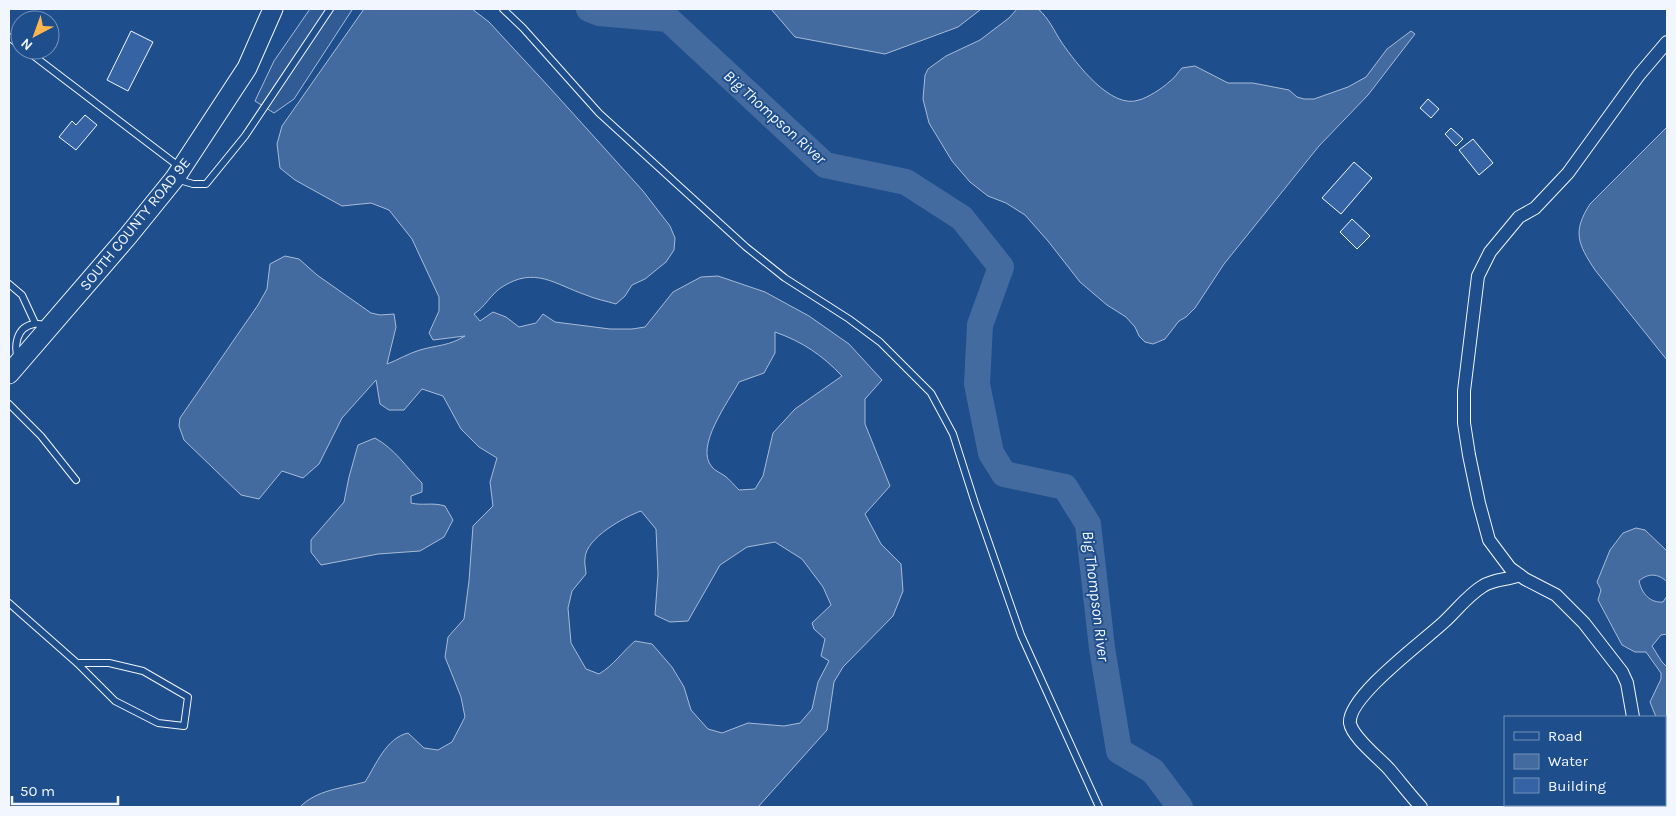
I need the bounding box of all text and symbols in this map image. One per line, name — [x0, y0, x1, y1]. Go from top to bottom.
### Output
north arrow — [10, 10, 60, 60]
text: N — [17, 35, 36, 54]
water label: Big Thompson River — [720, 66, 831, 168]
street label: SOUTH COUNTY ROAD 9E — [76, 154, 194, 294]
water label: Big Thompson River — [1079, 530, 1113, 663]
legend — [1504, 716, 1666, 806]
text: Road — [1548, 727, 1583, 745]
text: Water — [1548, 752, 1589, 770]
scale bar — [12, 774, 119, 806]
text: Building — [1548, 777, 1606, 795]
text: 50 m — [20, 782, 55, 800]

